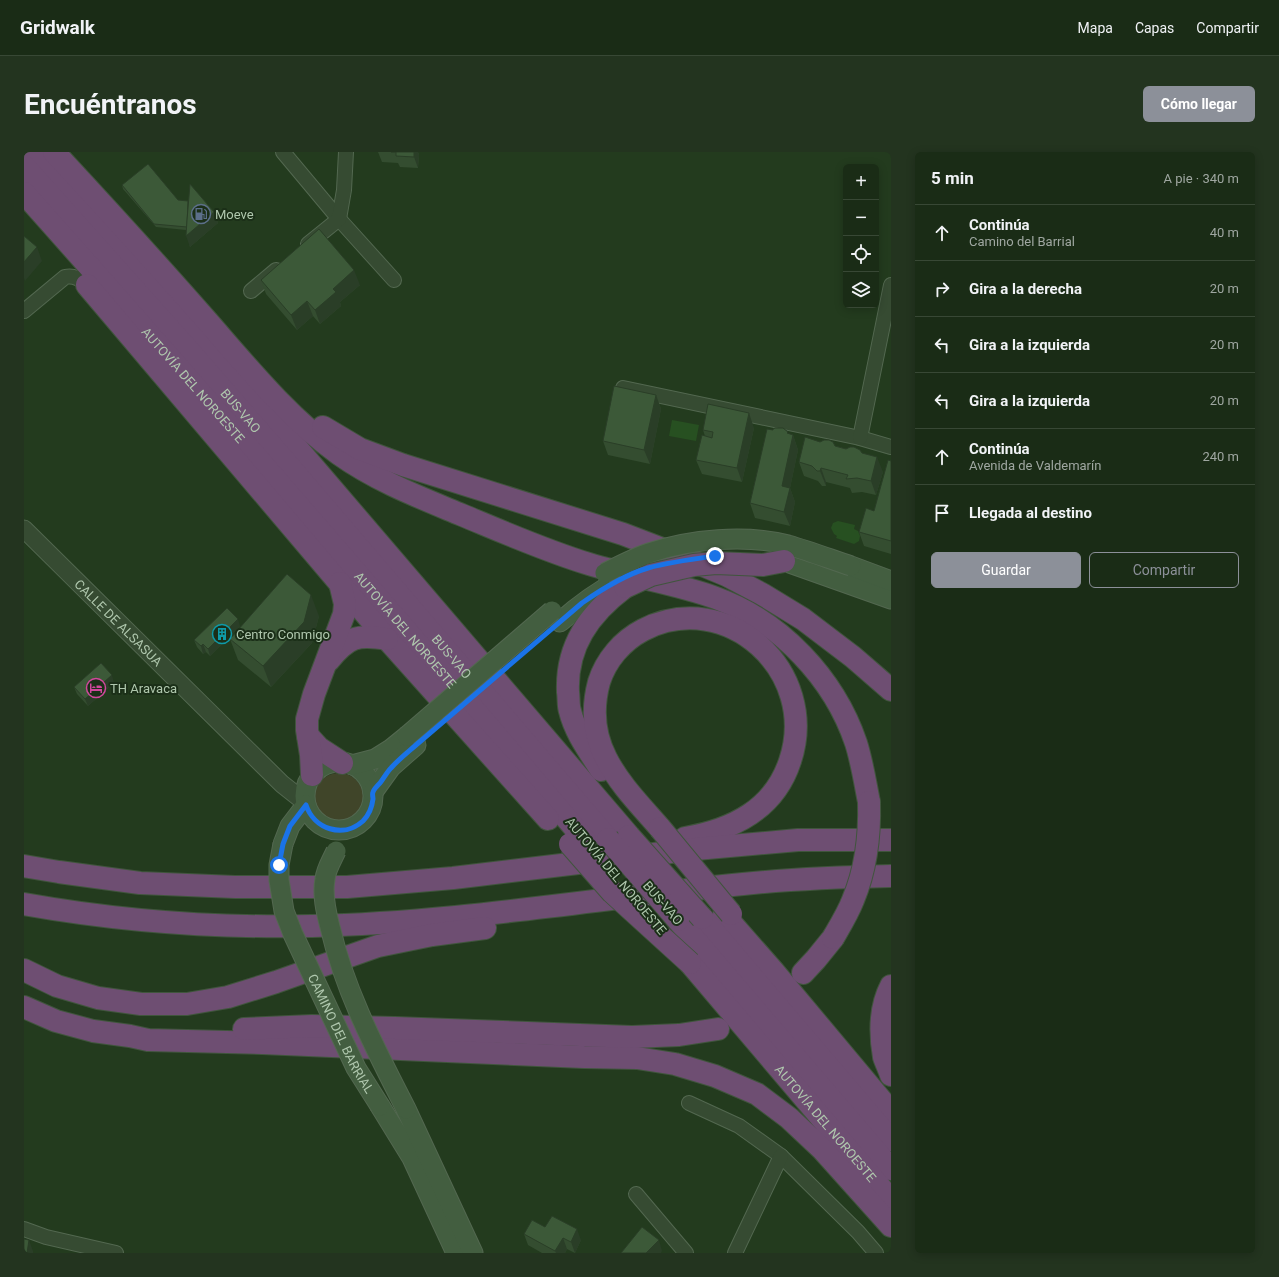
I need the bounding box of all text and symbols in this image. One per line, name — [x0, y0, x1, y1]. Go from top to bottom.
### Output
text: Gridwalk — [20, 16, 95, 39]
text: Mapa — [1078, 20, 1113, 36]
text: Capas — [1135, 20, 1174, 36]
text: Compartir — [1196, 20, 1259, 36]
button: Cómo llegar — [1143, 86, 1255, 122]
text: Encuéntranos — [24, 88, 197, 121]
map controls — [843, 164, 879, 308]
button: + — [843, 164, 879, 200]
text: 5 min — [931, 168, 974, 188]
text: A pie · 340 m — [1164, 171, 1239, 186]
button: − — [843, 200, 879, 236]
fuel station icon: Moeve — [190, 203, 212, 225]
place label: Moeve — [215, 207, 254, 222]
text: Continúa — [969, 216, 1030, 234]
icon: ahead — [931, 222, 953, 244]
text: 40 m — [1210, 225, 1239, 240]
text: Camino del Barrial — [969, 234, 1075, 249]
button: locate — [843, 236, 879, 272]
button: layers — [843, 272, 879, 308]
icon: right — [931, 278, 953, 300]
text: Gira a la derecha — [969, 280, 1082, 298]
text: 20 m — [1210, 281, 1239, 296]
street label: AUTOVÍA DEL NOROESTE — [139, 324, 248, 446]
icon: left — [931, 334, 953, 356]
text: Gira a la izquierda — [969, 336, 1090, 354]
text: 20 m — [1210, 337, 1239, 352]
street label: BUS-VAO — [218, 386, 264, 436]
icon: left — [931, 390, 953, 412]
text: Gira a la izquierda — [969, 392, 1090, 410]
text: 20 m — [1210, 393, 1239, 408]
text: Continúa — [969, 440, 1030, 458]
icon: ahead — [931, 446, 953, 468]
text: 240 m — [1202, 449, 1239, 464]
text: Avenida de Valdemarín — [969, 458, 1101, 473]
icon: arrive — [931, 502, 953, 524]
text: Llegada al destino — [969, 504, 1092, 522]
route end — [706, 547, 724, 565]
button: Guardar — [931, 552, 1081, 588]
button: Compartir — [1089, 552, 1239, 588]
street label: AUTOVÍA DEL NOROESTE — [351, 569, 460, 691]
street label: CALLE DE ALSASUA — [72, 576, 166, 669]
building icon: Centro Conmigo — [211, 623, 233, 645]
place label: Centro Conmigo — [236, 627, 330, 642]
street label: BUS-VAO — [429, 632, 475, 682]
hotel icon: TH Aravaca — [85, 677, 107, 699]
place label: TH Aravaca — [110, 681, 177, 696]
street label: AUTOVÍA DEL NOROESTE — [563, 814, 669, 938]
route start — [270, 856, 288, 874]
street label: BUS-VAO — [640, 878, 686, 928]
street label: CAMINO DEL BARRIAL — [305, 971, 377, 1096]
street label: AUTOVÍA DEL NOROESTE — [772, 1062, 880, 1185]

